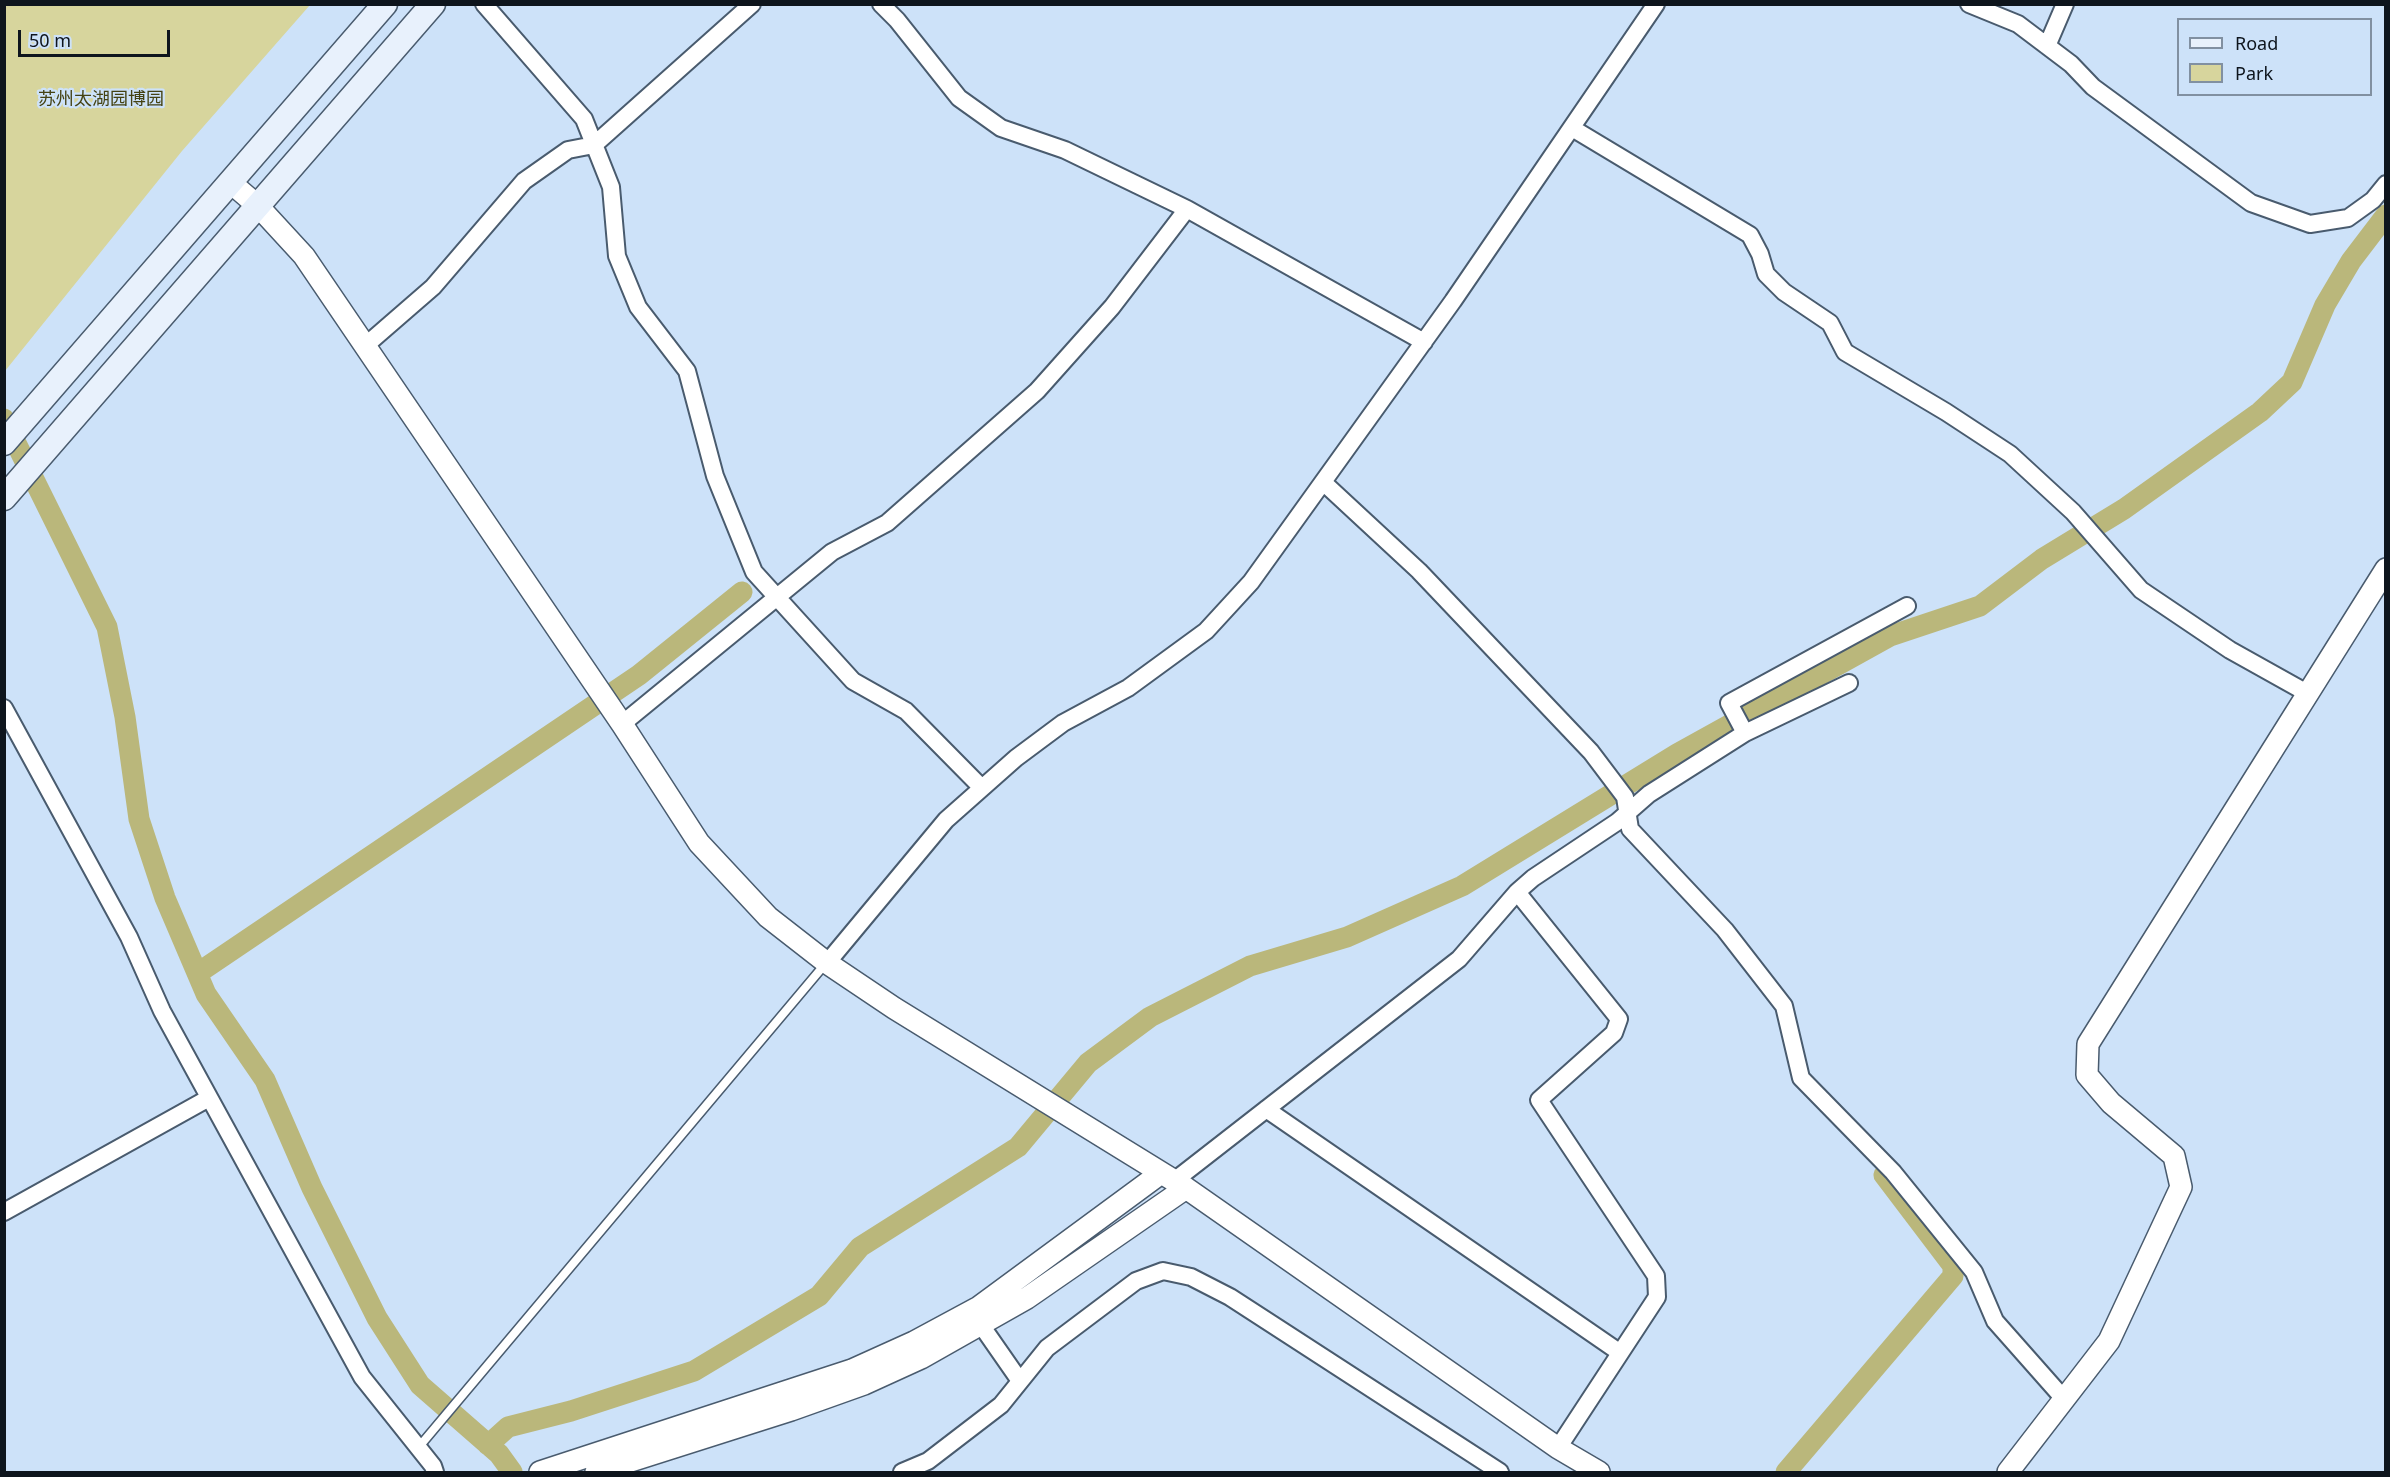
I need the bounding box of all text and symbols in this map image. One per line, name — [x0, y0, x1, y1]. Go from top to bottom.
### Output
scale bar — [21, 18, 172, 56]
legend — [2177, 18, 2372, 96]
text: 50 m — [29, 28, 71, 52]
text: Road — [2235, 31, 2278, 55]
text: Park — [2235, 61, 2273, 85]
park label: 苏州太湖园博园 — [38, 89, 164, 111]

